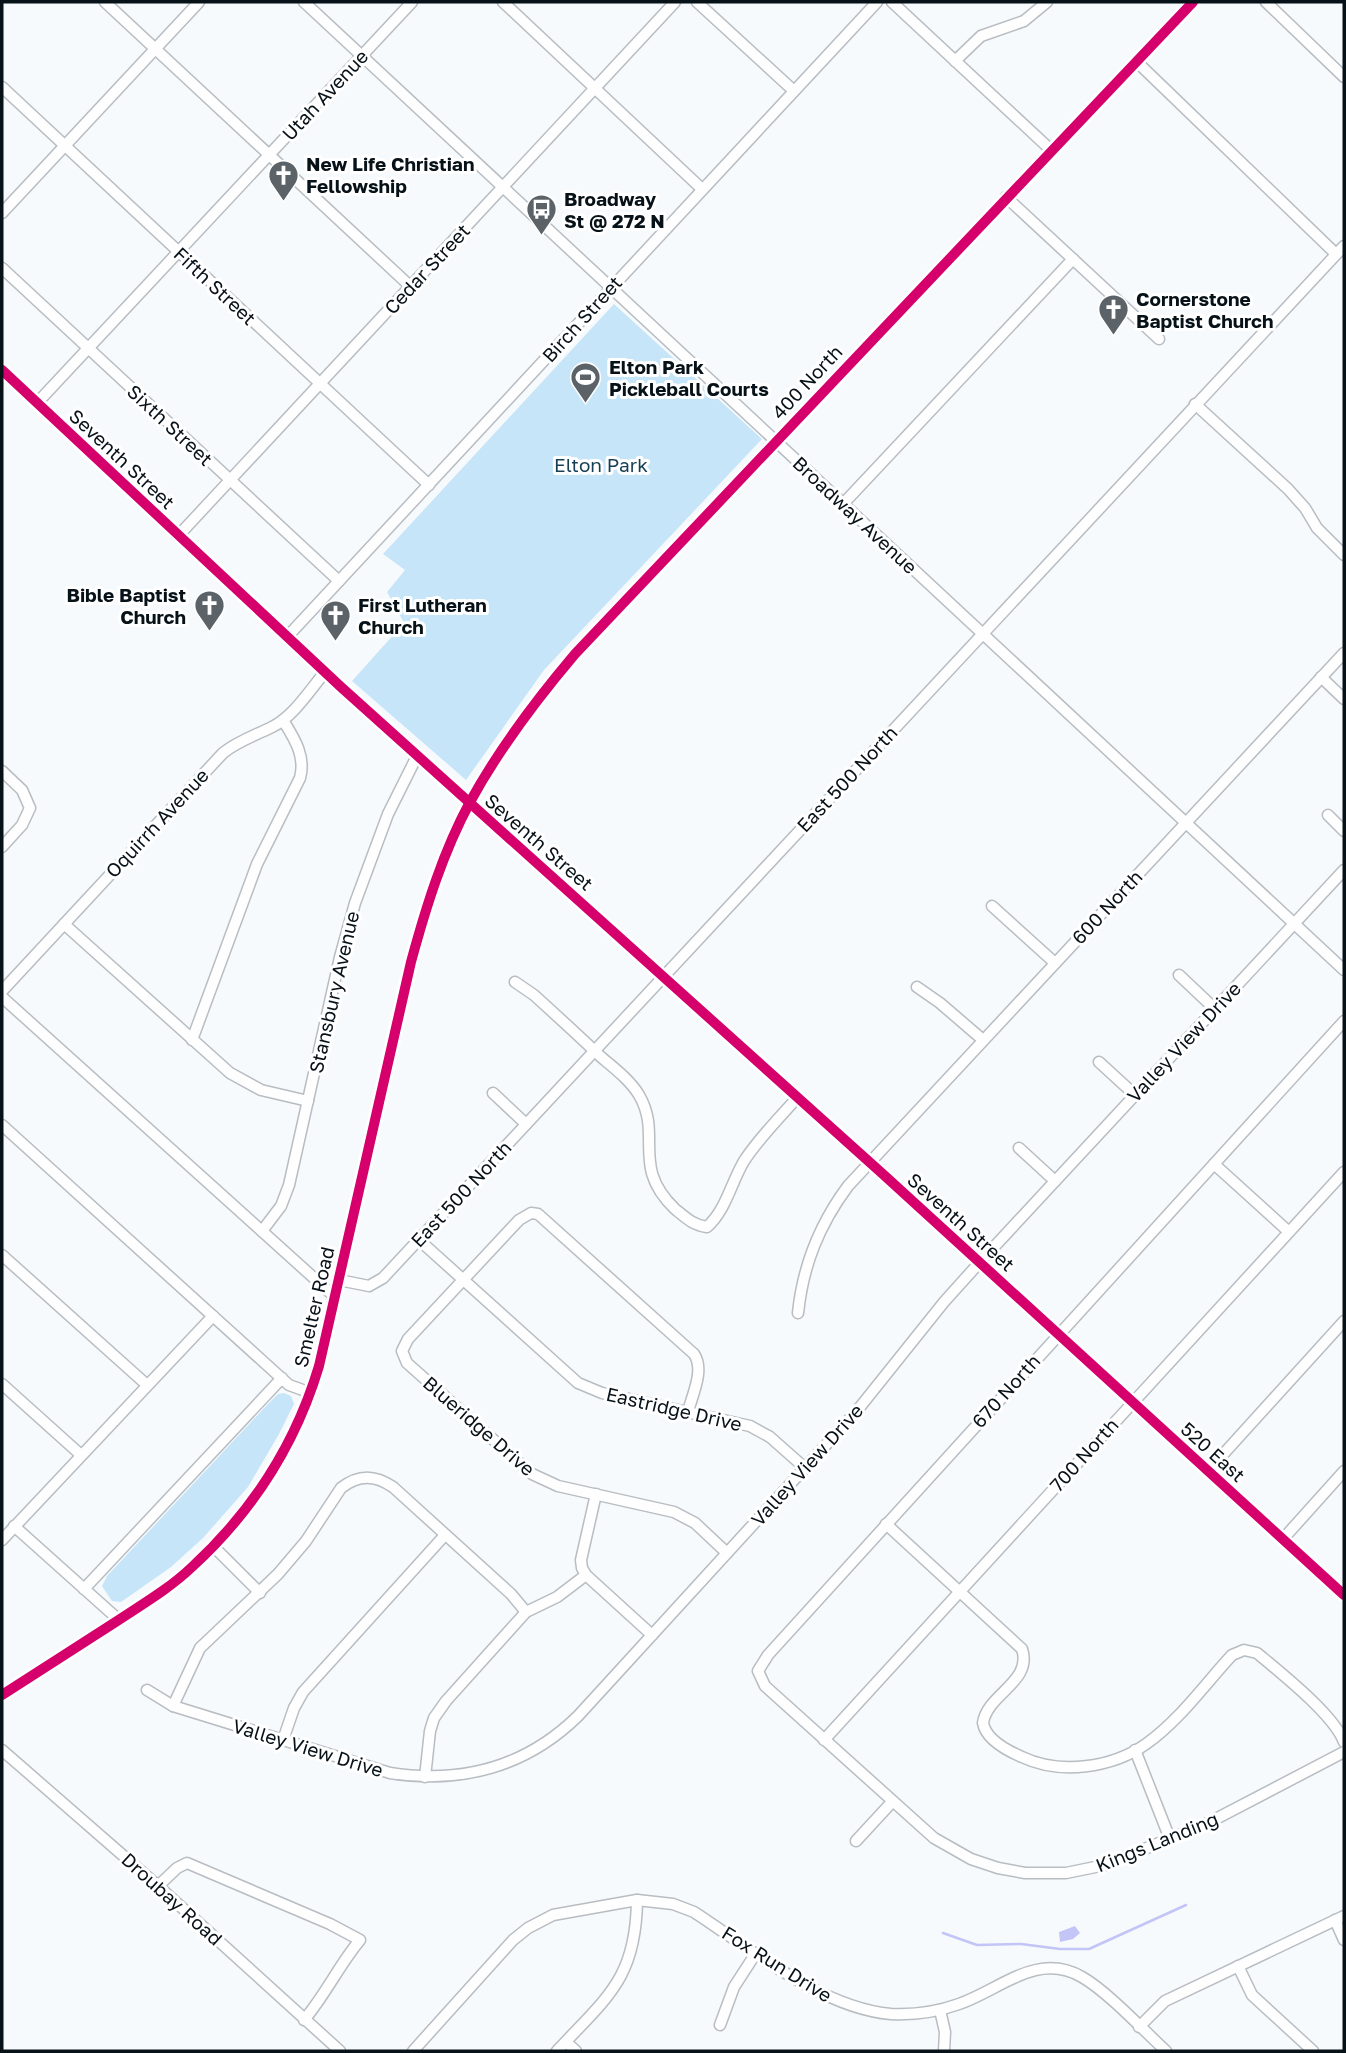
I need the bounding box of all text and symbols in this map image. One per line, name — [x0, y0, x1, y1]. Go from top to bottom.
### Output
street label: Utah Avenue — [277, 45, 373, 145]
place label: New Life Christian Fellowship — [306, 152, 474, 197]
church icon: New Life Christian Fellowship — [266, 158, 300, 202]
place label: Broadway St @ 272 N — [564, 187, 665, 232]
bus stop icon: Broadway St @ 272 N — [524, 193, 558, 237]
street label: Cedar Street — [379, 219, 474, 318]
street label: Fifth Street — [170, 242, 261, 329]
street label: Birch Street — [537, 271, 626, 367]
place label: Cornerstone Baptist Church — [1136, 287, 1274, 332]
church icon: Cornerstone Baptist Church — [1096, 293, 1130, 337]
street label: 400 North — [767, 340, 847, 423]
place label: Elton Park Pickleball Courts — [609, 355, 769, 400]
sports icon: Elton Park Pickleball Courts — [569, 361, 603, 405]
street label: Sixth Street — [123, 379, 218, 470]
street label: Seventh Street — [65, 404, 180, 513]
street label: Broadway Avenue — [788, 451, 922, 578]
park label: Elton Park — [554, 453, 648, 476]
place label: Bible Baptist Church — [67, 583, 186, 628]
church icon: Bible Baptist Church — [192, 589, 226, 633]
place label: First Lutheran Church — [358, 593, 487, 638]
church icon: First Lutheran Church — [318, 599, 352, 643]
street label: East 500 North — [792, 721, 902, 837]
street label: Oquirrh Avenue — [100, 763, 213, 882]
street label: Seventh Street — [481, 788, 598, 895]
street label: 600 North — [1067, 865, 1147, 948]
street label: Stansbury Avenue — [304, 909, 363, 1075]
street label: Valley View Drive — [1122, 977, 1245, 1107]
street label: East 500 North — [406, 1136, 516, 1252]
street label: Seventh Street — [903, 1168, 1020, 1276]
street label: Smelter Road — [288, 1244, 339, 1369]
street label: 670 North — [967, 1349, 1045, 1432]
street label: Blueridge Drive — [419, 1371, 540, 1480]
street label: Eastridge Drive — [604, 1382, 744, 1435]
street label: Valley View Drive — [746, 1399, 867, 1530]
street label: 700 North — [1045, 1413, 1123, 1496]
street label: 520 East — [1177, 1417, 1250, 1486]
street label: Valley View Drive — [230, 1714, 386, 1781]
street label: Kings Landing — [1092, 1807, 1221, 1877]
street label: Droubay Road — [117, 1847, 227, 1950]
street label: Fox Run Drive — [718, 1921, 836, 2006]

